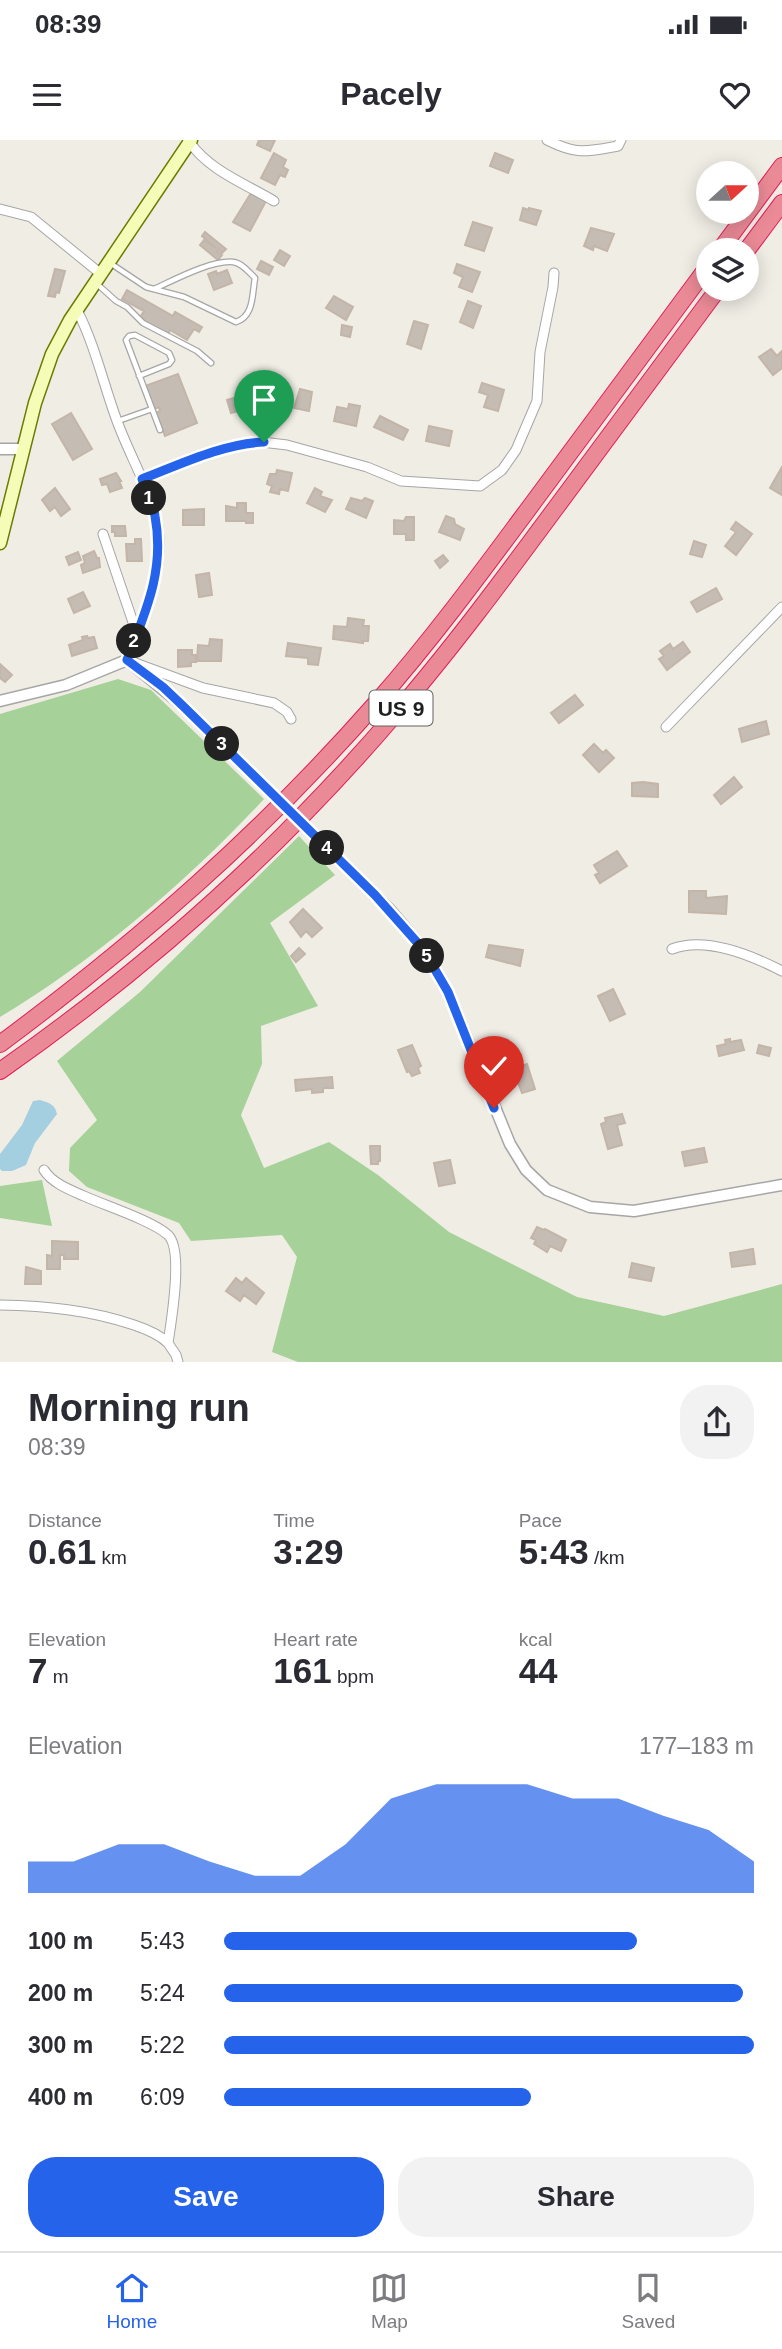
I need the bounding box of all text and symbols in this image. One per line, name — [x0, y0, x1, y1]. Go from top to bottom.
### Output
text: 08:39 — [35, 9, 102, 39]
icon: menu — [28, 76, 66, 114]
text: Pacely — [340, 76, 442, 112]
icon: heart — [716, 76, 754, 114]
north arrow — [696, 161, 760, 224]
map controls — [696, 161, 759, 301]
button: layers — [696, 238, 759, 301]
pin — [234, 370, 294, 442]
icon: arrive — [245, 381, 283, 419]
pin: 1 — [132, 480, 166, 516]
text: 1 — [143, 487, 154, 508]
pin: 2 — [116, 624, 152, 658]
text: 2 — [128, 630, 139, 651]
road number: US 9 — [370, 690, 432, 726]
pin: 3 — [204, 726, 240, 762]
text: 3 — [216, 733, 227, 754]
pin: 4 — [310, 830, 344, 866]
text: 4 — [321, 837, 332, 858]
pin: 5 — [410, 938, 444, 974]
text: 5 — [421, 945, 432, 966]
pin — [464, 1036, 524, 1108]
icon: check — [475, 1047, 513, 1085]
button: share — [680, 1385, 754, 1459]
text: Morning run — [28, 1387, 250, 1429]
text: 08:39 — [28, 1434, 86, 1460]
text: Distance — [28, 1510, 102, 1531]
text: Time — [273, 1510, 315, 1531]
text: Pace — [519, 1510, 562, 1531]
text: 0.61 — [28, 1532, 96, 1571]
text: 3:29 — [273, 1532, 343, 1571]
text: 5:43 — [519, 1532, 589, 1571]
text: km — [96, 1547, 127, 1568]
text: /km — [589, 1547, 625, 1568]
text: Elevation — [28, 1629, 106, 1650]
text: Heart rate — [273, 1629, 358, 1650]
text: kcal — [519, 1629, 552, 1650]
text: 7 — [28, 1651, 47, 1690]
text: 161 — [273, 1651, 332, 1690]
text: 44 — [519, 1651, 558, 1690]
text: m — [47, 1666, 69, 1687]
text: bpm — [332, 1666, 374, 1687]
text: Elevation — [28, 1733, 123, 1759]
text: 177–183 m — [639, 1733, 754, 1759]
text: 100 m — [28, 1928, 93, 1954]
text: 5:43 — [140, 1928, 185, 1954]
text: 200 m — [28, 1980, 93, 2006]
text: 5:24 — [140, 1980, 185, 2006]
text: 300 m — [28, 2032, 93, 2058]
text: 5:22 — [140, 2032, 185, 2058]
text: 400 m — [28, 2084, 93, 2110]
text: 6:09 — [140, 2084, 185, 2110]
button: Save — [28, 2157, 384, 2237]
button: Share — [398, 2157, 754, 2237]
tab: Home — [107, 2269, 157, 2333]
tab: Map — [370, 2269, 408, 2333]
tab: Saved — [622, 2269, 675, 2333]

